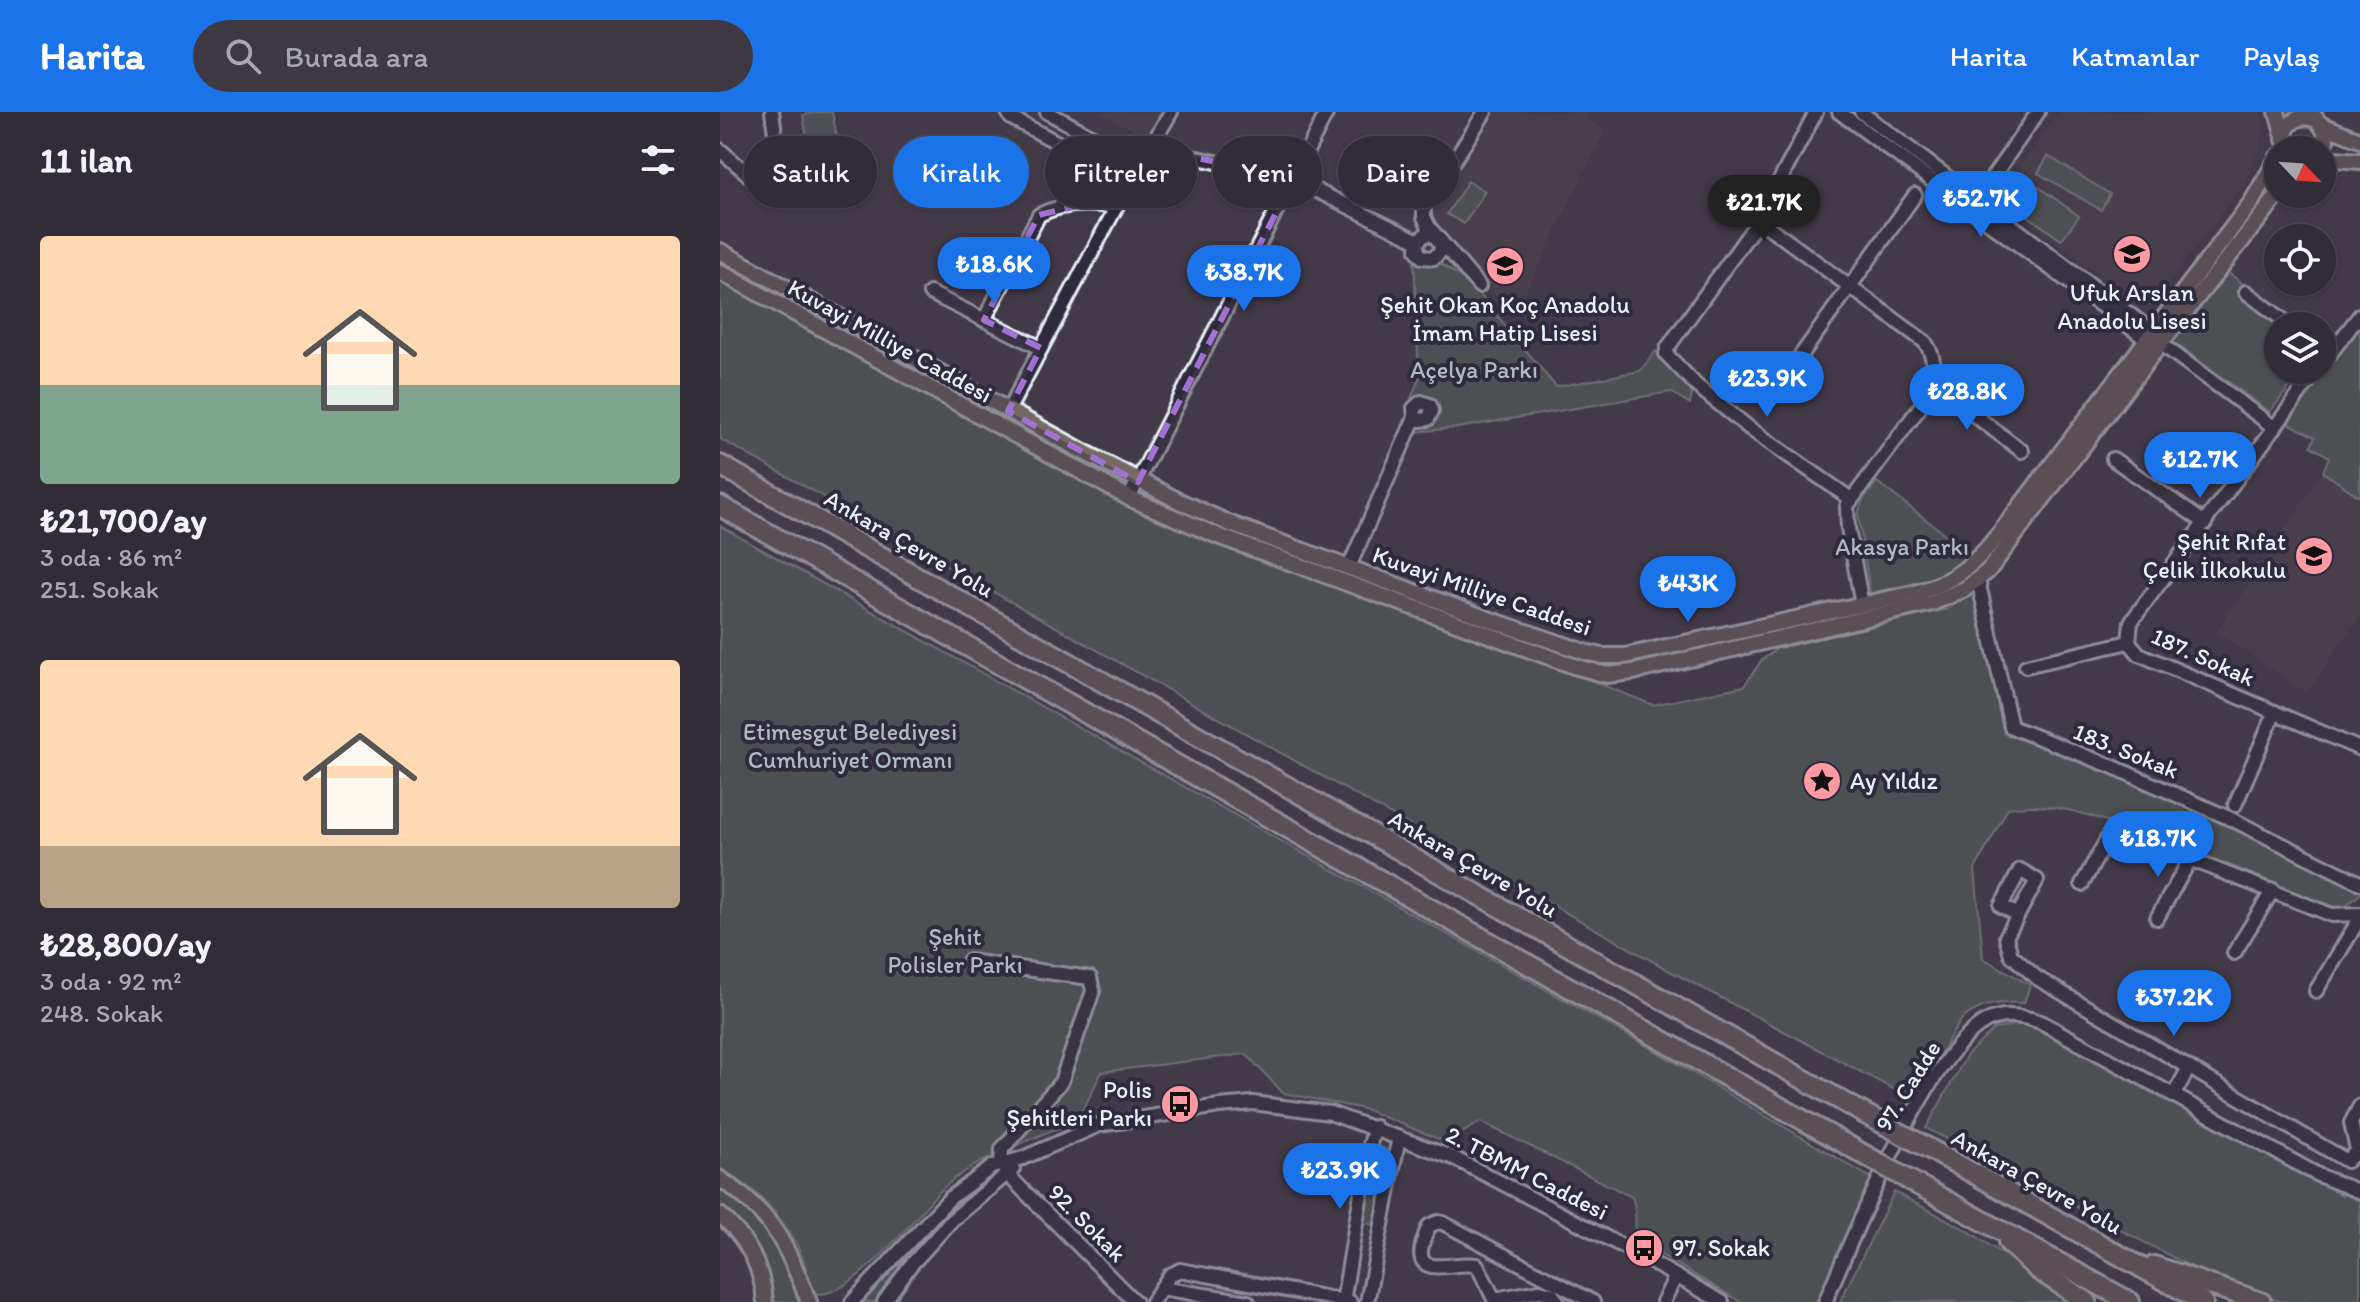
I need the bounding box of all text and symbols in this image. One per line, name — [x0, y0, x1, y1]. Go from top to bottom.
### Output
search box — [193, 20, 753, 92]
text: Harita — [40, 33, 145, 79]
icon: search — [221, 34, 265, 78]
text: Burada ara — [285, 38, 428, 75]
text: Harita — [1950, 39, 2027, 73]
text: Katmanlar — [2071, 39, 2199, 73]
text: Paylaş — [2243, 39, 2320, 73]
chip: Satılık — [744, 136, 877, 208]
chip: Kiralık — [893, 136, 1029, 208]
chip: Filtreler — [1045, 136, 1197, 208]
chip: Yeni — [1213, 136, 1322, 208]
chip: Daire — [1338, 136, 1459, 208]
north arrow — [2264, 136, 2336, 208]
map controls — [2264, 136, 2336, 384]
icon: filters — [636, 138, 680, 182]
text: 11 ilan — [40, 140, 132, 181]
pin: ₺52.7K — [1916, 171, 2046, 239]
pin: ₺21.7K — [1699, 175, 1829, 243]
text: ₺52.7K — [1942, 181, 2020, 213]
text: ₺21.7K — [1726, 185, 1802, 217]
button: locate — [2264, 224, 2336, 296]
school or university icon: Ufuk Arslan Anadolu Lisesi — [2111, 233, 2153, 275]
pin: ₺18.6K — [929, 237, 1059, 305]
pin: ₺38.7K — [1179, 245, 1309, 313]
school or university icon: Şehit Okan Koç Anadolu İmam Hatip Lisesi — [1484, 245, 1526, 287]
text: ₺18.6K — [955, 247, 1033, 279]
text: ₺38.7K — [1205, 255, 1283, 287]
street label: Kuvayi Milliye Caddesi — [783, 272, 997, 409]
place label: Ufuk Arslan Anadolu Lisesi — [2057, 278, 2207, 335]
icon: home — [288, 288, 432, 432]
place label: Şehit Okan Koç Anadolu İmam Hatip Lisesi — [1380, 290, 1630, 347]
button: layers — [2264, 312, 2336, 384]
pin: ₺23.9K — [1702, 351, 1832, 419]
park label: Açelya Parkı — [1410, 355, 1538, 384]
text: ₺23.9K — [1728, 361, 1806, 393]
pin: ₺28.8K — [1902, 364, 2032, 432]
text: ₺28.8K — [1927, 374, 2007, 406]
pin: ₺12.7K — [2135, 432, 2265, 500]
text: ₺12.7K — [2162, 442, 2238, 474]
street label: Ankara Çevre Yolu — [820, 483, 999, 604]
text: ₺21,700/ay — [40, 500, 206, 541]
place label: Şehit Rıfat Çelik İlkokulu — [2143, 527, 2286, 584]
park label: Akasya Parkı — [1835, 532, 1969, 561]
school or university icon: Şehit Rıfat Çelik İlkokulu — [2293, 535, 2335, 577]
street label: Kuvayi Milliye Caddesi — [1369, 540, 1595, 642]
text: 3 oda · 86 m² — [40, 541, 182, 573]
pin: ₺43K — [1641, 556, 1735, 624]
text: ₺43K — [1658, 566, 1718, 598]
text: 251. Sokak — [40, 573, 159, 605]
street label: 187. Sokak — [2147, 621, 2259, 692]
icon: home — [288, 712, 432, 856]
street label: 183. Sokak — [2069, 716, 2183, 785]
park label: Etimesgut Belediyesi Cumhuriyet Ormanı — [743, 717, 957, 774]
place icon: Ay Yıldız — [1801, 760, 1843, 802]
place label: Ay Yıldız — [1850, 766, 1938, 795]
street label: Ankara Çevre Yolu — [1384, 803, 1563, 924]
pin: ₺18.7K — [2093, 811, 2223, 879]
text: ₺18.7K — [2120, 821, 2196, 853]
park label: Şehit Polisler Parkı — [887, 922, 1023, 979]
text: ₺28,800/ay — [40, 924, 211, 965]
text: 3 oda · 92 m² — [40, 965, 182, 997]
pin: ₺37.2K — [2109, 970, 2239, 1038]
text: ₺37.2K — [2135, 980, 2213, 1012]
text: 248. Sokak — [40, 997, 163, 1029]
street label: 97. Cadde — [1868, 1035, 1947, 1136]
place label: Polis Şehitleri Parkı — [1006, 1075, 1152, 1132]
bus stop icon: Polis Şehitleri Parkı — [1159, 1083, 1201, 1125]
street label: 2. TBMM Caddesi — [1441, 1119, 1613, 1226]
street label: Ankara Çevre Yolu — [1947, 1123, 2128, 1240]
pin: ₺23.9K — [1275, 1143, 1405, 1211]
text: ₺23.9K — [1301, 1153, 1379, 1185]
street label: 92. Sokak — [1042, 1177, 1133, 1268]
bus stop icon: 97. Sokak — [1623, 1227, 1665, 1269]
place label: 97. Sokak — [1672, 1233, 1770, 1262]

